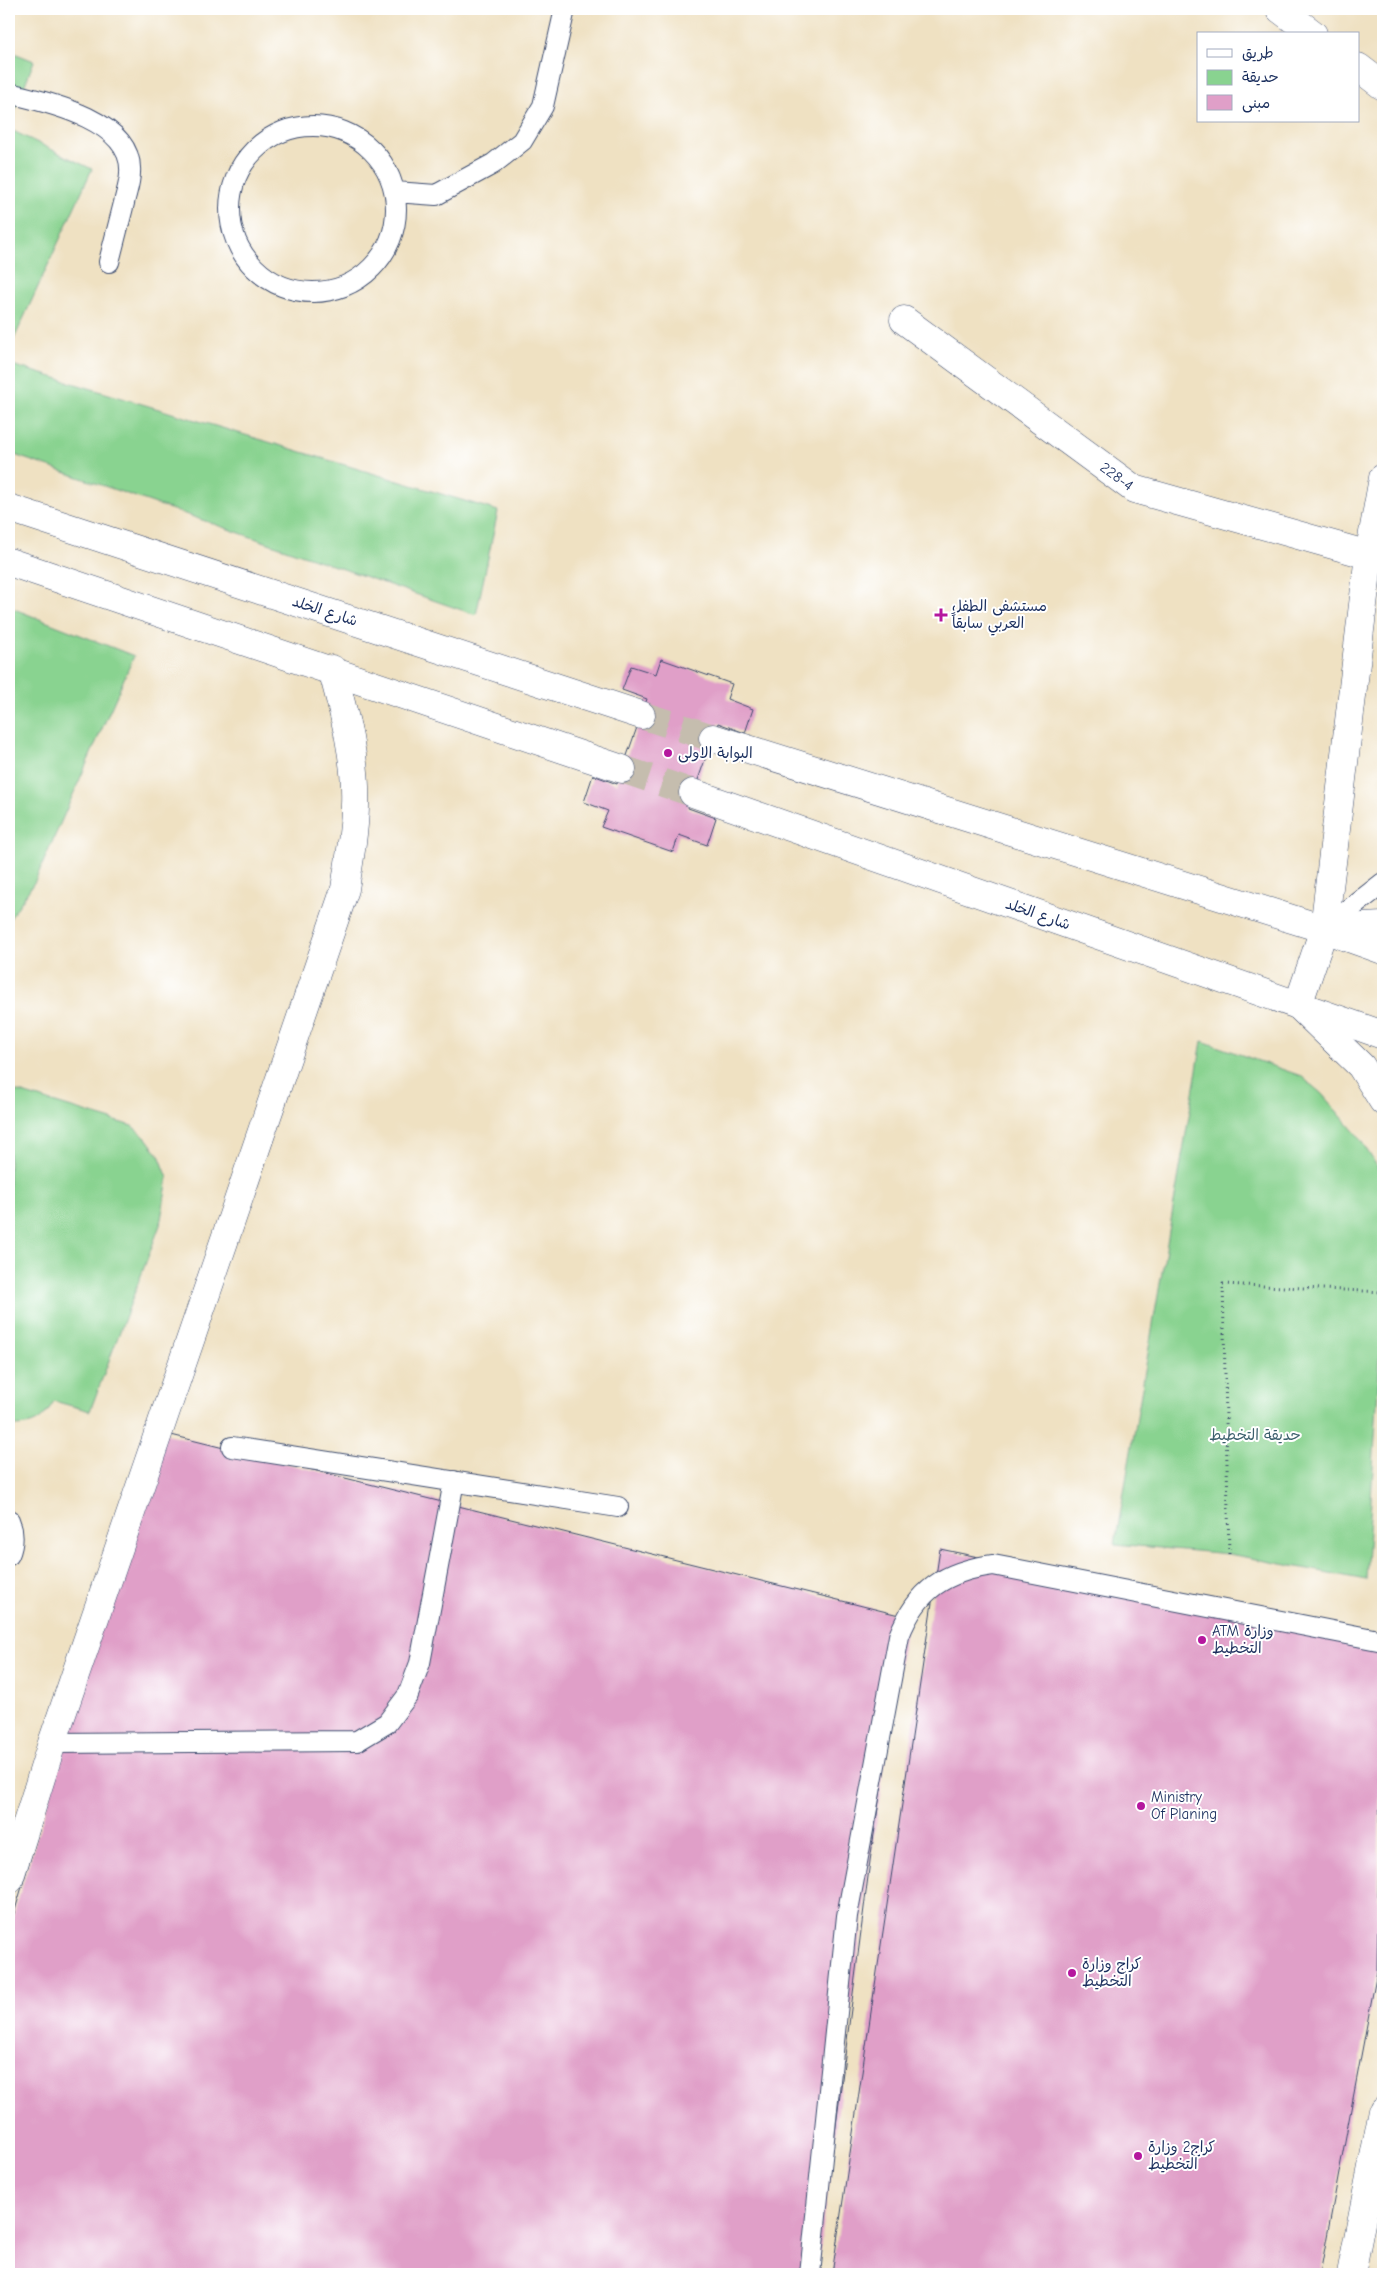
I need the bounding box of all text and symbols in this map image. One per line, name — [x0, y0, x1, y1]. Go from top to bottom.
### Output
legend — [1197, 32, 1360, 122]
text: طريق — [1242, 44, 1274, 62]
text: حديقة — [1242, 68, 1279, 86]
text: مبنى — [1242, 94, 1270, 113]
street label: 228-4 — [1097, 458, 1137, 494]
street label: شارع الخلد — [290, 592, 360, 631]
place label: مستشفى الطفل العربي سابقاً — [951, 597, 1047, 636]
marker: مستشفى الطفل العربي سابقاً — [934, 608, 948, 622]
place label: البوابة الاولى — [678, 744, 753, 763]
marker: البوابة الاولى — [662, 747, 674, 759]
street label: شارع الخلد — [1003, 894, 1073, 934]
park label: حديقة التخطيط — [1209, 1426, 1301, 1444]
place label: ATM وزارة التخطيط — [1212, 1622, 1274, 1657]
marker: ATM وزارة التخطيط — [1196, 1634, 1208, 1646]
place label: Ministry Of Planing — [1151, 1788, 1217, 1823]
marker: Ministry Of Planing — [1135, 1800, 1147, 1812]
place label: كراج وزارة التخطيط — [1082, 1955, 1141, 1990]
marker: كراج وزارة التخطيط — [1066, 1967, 1078, 1979]
place label: كراج2 وزارة التخطيط — [1148, 2138, 1215, 2173]
marker: كراج2 وزارة التخطيط — [1132, 2150, 1144, 2162]

